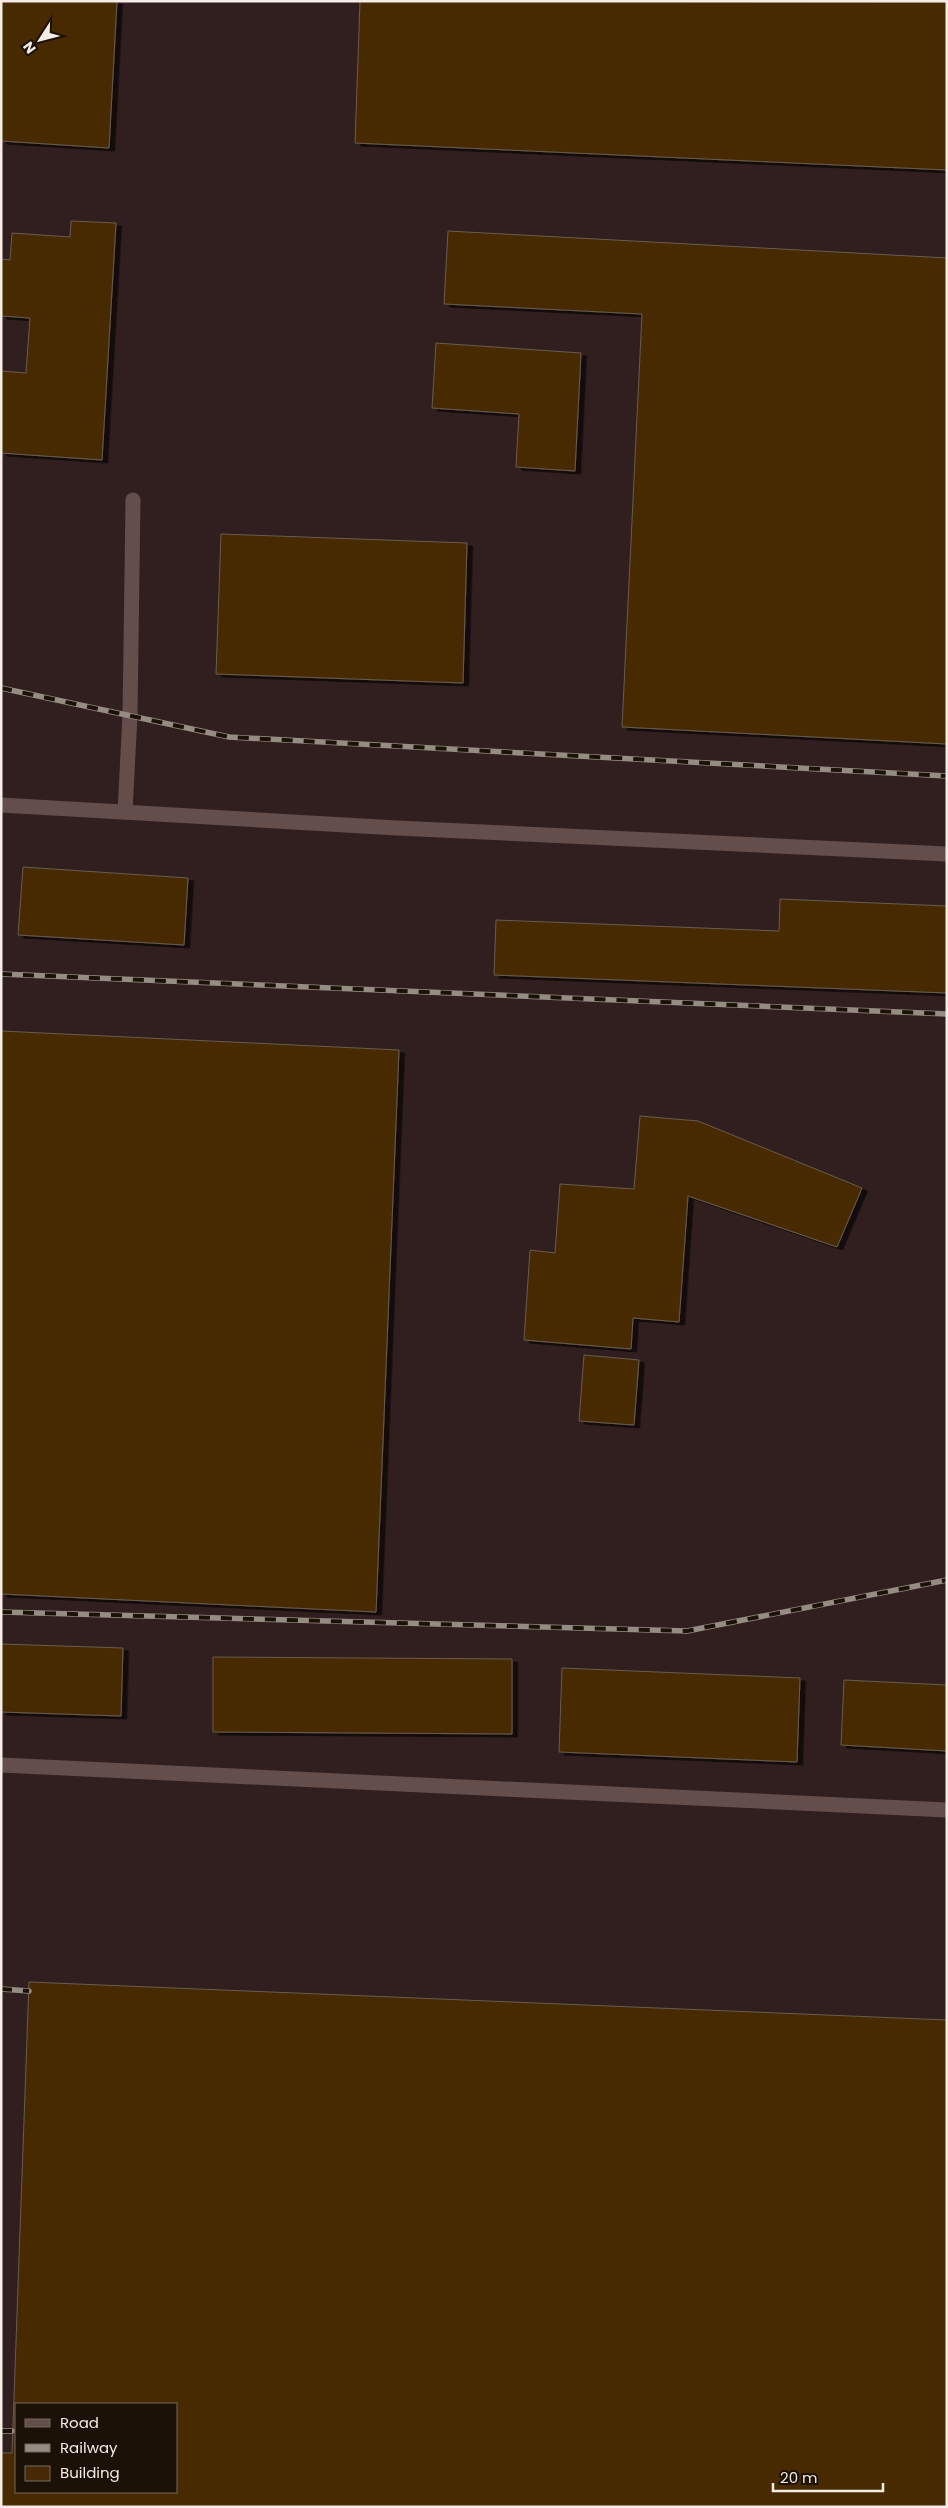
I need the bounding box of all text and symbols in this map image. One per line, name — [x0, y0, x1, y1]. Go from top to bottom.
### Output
north arrow — [15, 15, 65, 65]
text: N — [18, 38, 41, 58]
legend — [15, 2403, 178, 2493]
text: Road — [60, 2412, 99, 2433]
text: Railway — [60, 2437, 118, 2458]
scale bar — [773, 2460, 883, 2492]
text: Building — [60, 2462, 120, 2483]
text: 20 m — [780, 2467, 818, 2488]

